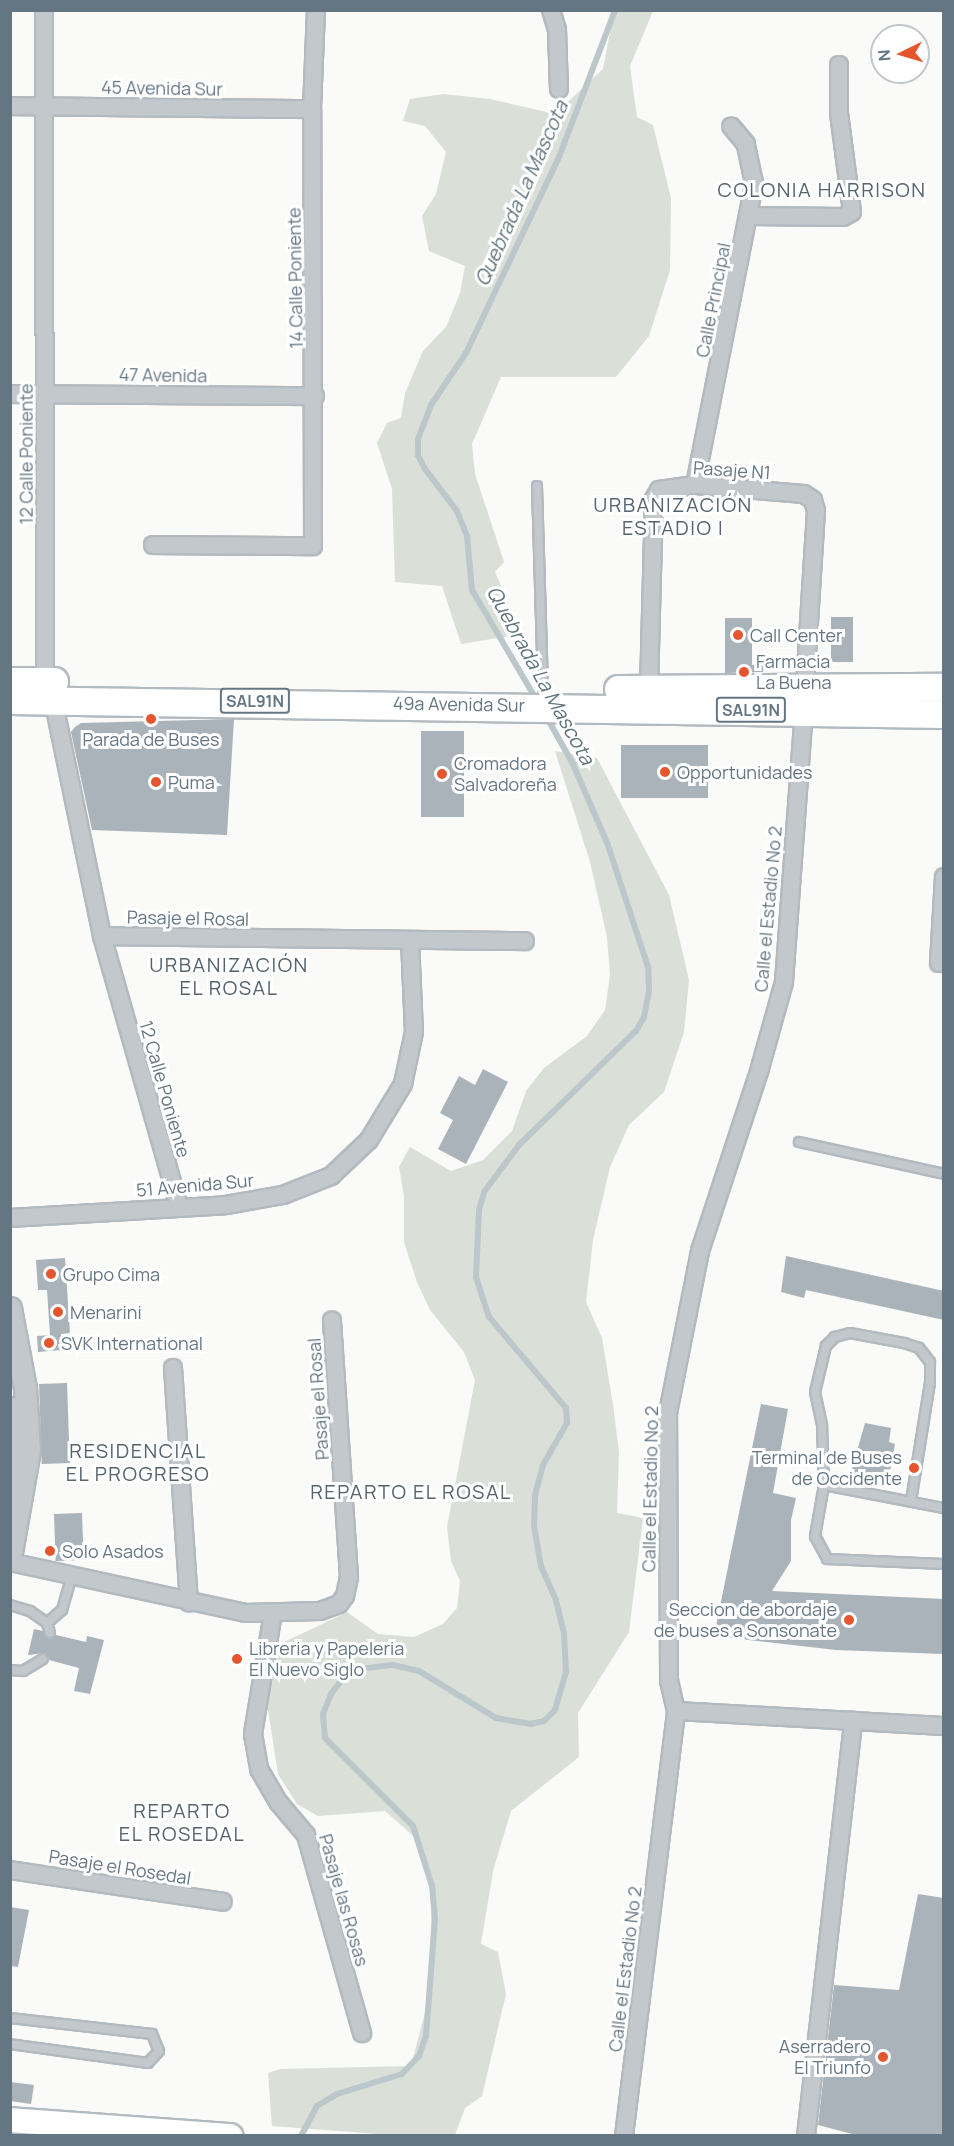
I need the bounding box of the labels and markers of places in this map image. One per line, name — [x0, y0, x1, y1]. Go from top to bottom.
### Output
place label: Call Center — [750, 624, 843, 646]
marker: Call Center — [731, 628, 745, 642]
place label: Farmacia La Buena — [756, 651, 831, 694]
marker: Farmacia La Buena — [737, 665, 751, 679]
marker: Parada de Buses — [144, 712, 158, 726]
place label: Parada de Buses — [83, 728, 219, 750]
place label: Cromadora Salvadoreña — [454, 753, 557, 795]
place label: Opportunidades — [677, 761, 813, 783]
marker: Opportunidades — [658, 765, 672, 779]
marker: Cromadora Salvadoreña — [435, 767, 449, 781]
place label: Puma — [168, 771, 215, 793]
marker: Puma — [149, 775, 163, 789]
place label: Grupo Cima — [63, 1263, 160, 1285]
marker: Grupo Cima — [44, 1267, 58, 1281]
place label: Menarini — [70, 1301, 142, 1323]
marker: Menarini — [51, 1305, 65, 1319]
place label: SVK International — [61, 1332, 203, 1354]
marker: SVK International — [42, 1336, 56, 1350]
place label: Terminal de Buses de Occidente — [752, 1447, 902, 1490]
marker: Terminal de Buses de Occidente — [907, 1461, 921, 1475]
place label: Solo Asados — [62, 1540, 164, 1562]
marker: Solo Asados — [43, 1544, 57, 1558]
place label: Seccion de abordaje de buses a Sonsonate — [654, 1599, 837, 1642]
marker: Seccion de abordaje de buses a Sonsonate — [842, 1613, 856, 1627]
place label: Libreria y Papeleria El Nuevo Siglo — [249, 1638, 404, 1680]
marker: Libreria y Papeleria El Nuevo Siglo — [230, 1652, 244, 1666]
place label: Aserradero El Triunfo — [779, 2036, 871, 2078]
marker: Aserradero El Triunfo — [876, 2050, 890, 2064]

